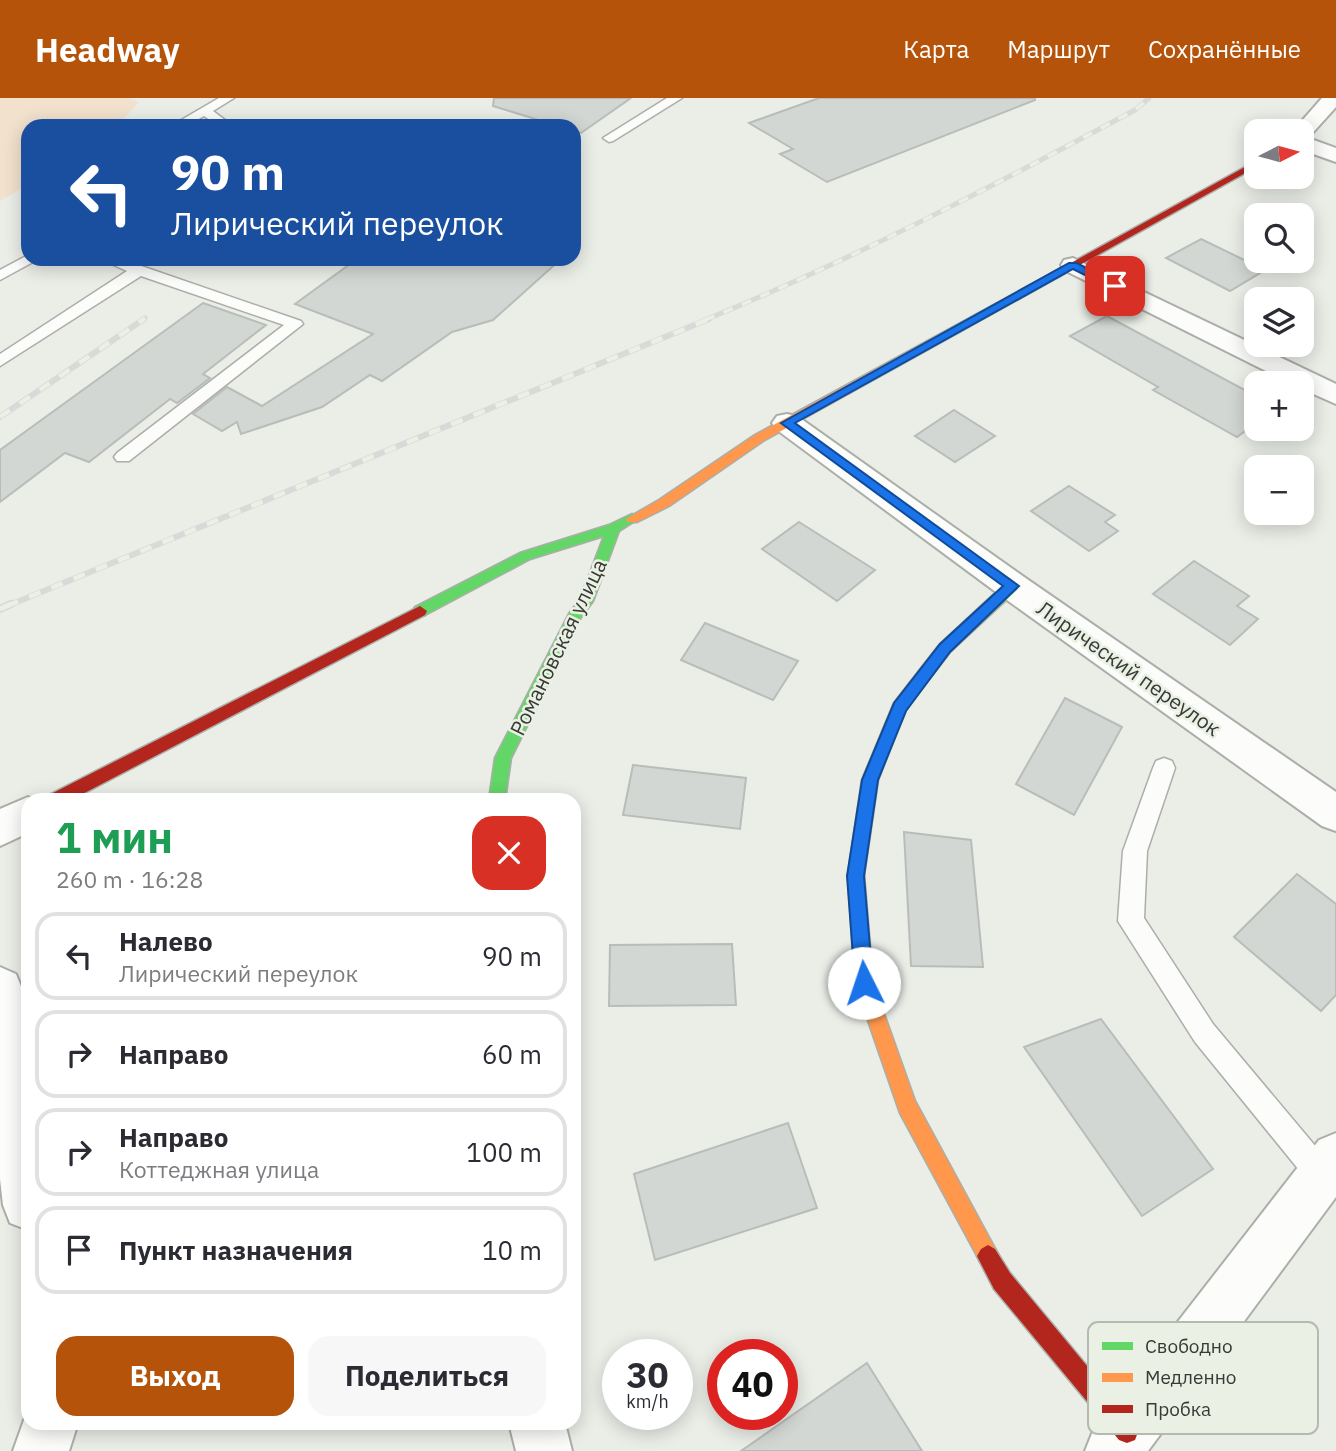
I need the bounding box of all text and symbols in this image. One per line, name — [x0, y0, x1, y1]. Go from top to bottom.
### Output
text: Headway — [35, 28, 180, 71]
text: Карта — [903, 33, 969, 65]
text: Маршрут — [1007, 33, 1110, 65]
text: Сохранённые — [1148, 33, 1301, 65]
north arrow — [1244, 119, 1314, 189]
map controls — [1244, 119, 1314, 525]
text: 90 m — [171, 140, 285, 203]
icon: left — [56, 147, 147, 238]
text: Лирический переулок — [171, 202, 504, 244]
button: search — [1244, 203, 1314, 273]
pin — [1085, 256, 1145, 316]
icon: arrive — [1096, 267, 1134, 305]
button: layers — [1244, 287, 1314, 357]
button: + — [1244, 371, 1314, 441]
button: − — [1244, 455, 1314, 525]
street label: Романовская улица — [503, 554, 613, 740]
street label: Лирический переулок — [1032, 594, 1226, 742]
text: 1 мин — [56, 810, 173, 865]
button: close — [472, 816, 546, 890]
text: 260 m · 16:28 — [56, 864, 203, 894]
text: Налево — [119, 924, 213, 958]
icon: left — [60, 937, 98, 975]
text: 90 m — [482, 939, 542, 973]
position arrow — [827, 946, 901, 1020]
text: Лирический переулок — [119, 958, 358, 988]
icon: right — [60, 1035, 98, 1073]
text: Направо — [119, 1037, 228, 1071]
text: 60 m — [482, 1037, 542, 1071]
text: Направо — [119, 1120, 228, 1154]
icon: right — [60, 1133, 98, 1171]
text: 100 m — [466, 1135, 542, 1169]
text: Коттеджная улица — [119, 1154, 319, 1184]
icon: arrive — [60, 1231, 98, 1269]
text: Пункт назначения — [119, 1233, 353, 1267]
text: 10 m — [482, 1233, 542, 1267]
legend — [1088, 1322, 1318, 1434]
text: Свободно — [1145, 1334, 1233, 1358]
button: Выход — [56, 1336, 294, 1416]
button: Поделиться — [308, 1336, 546, 1416]
speed limit sign: 40 — [707, 1339, 798, 1430]
text: 30 — [626, 1352, 669, 1398]
text: Медленно — [1145, 1365, 1236, 1389]
text: km/h — [626, 1390, 669, 1413]
text: Пробка — [1145, 1397, 1211, 1421]

